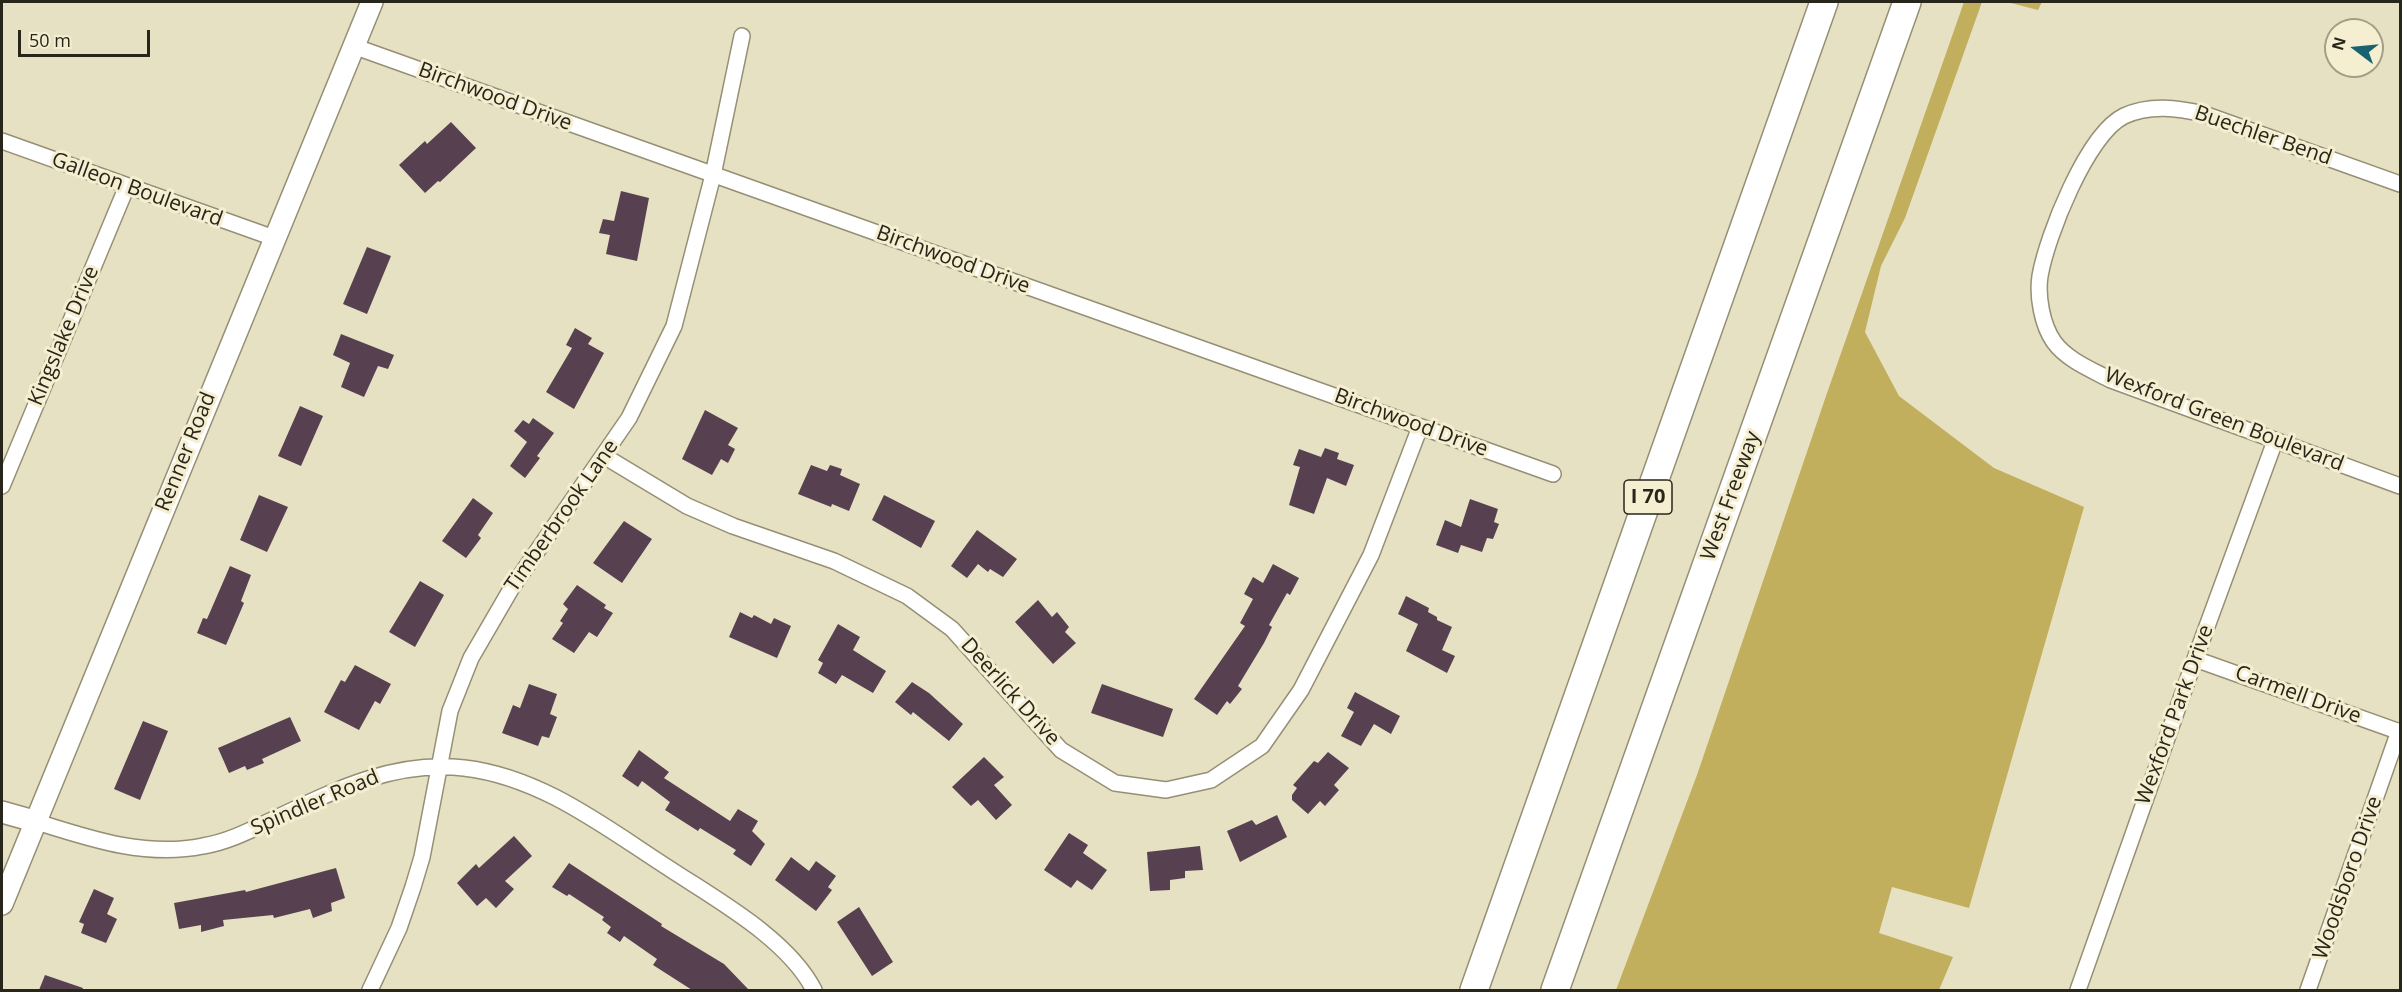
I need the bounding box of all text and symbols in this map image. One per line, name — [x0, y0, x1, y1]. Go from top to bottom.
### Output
scale bar — [21, 18, 153, 56]
north arrow — [2324, 18, 2384, 78]
text: 50 m — [29, 28, 71, 52]
text: N — [2326, 34, 2351, 53]
street label: Birchwood Drive — [415, 58, 575, 136]
street label: Buechler Bend — [2191, 101, 2335, 171]
street label: Galleon Boulevard — [48, 147, 226, 233]
street label: Birchwood Drive — [873, 221, 1033, 299]
street label: Kingslake Drive — [23, 262, 105, 410]
street label: Wexford Green Boulevard — [2101, 363, 2347, 477]
street label: Birchwood Drive — [1331, 384, 1491, 462]
street label: Renner Road — [151, 389, 221, 515]
street label: West Freeway — [1696, 428, 1766, 564]
street label: Timberbrook Lane — [500, 435, 624, 597]
road number: I 70 — [1624, 480, 1672, 514]
street label: Wexford Park Drive — [2131, 622, 2219, 808]
street label: Deerlick Drive — [955, 633, 1065, 751]
street label: Carmell Drive — [2232, 661, 2364, 729]
street label: Spindler Road — [247, 765, 383, 841]
street label: Woodsboro Drive — [2308, 793, 2388, 963]

